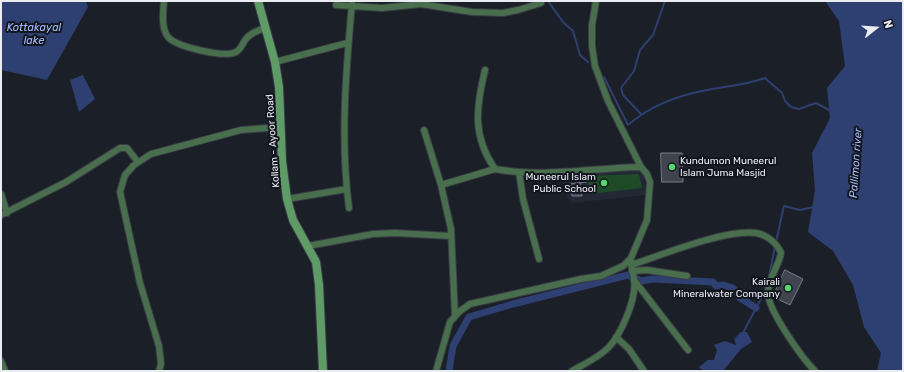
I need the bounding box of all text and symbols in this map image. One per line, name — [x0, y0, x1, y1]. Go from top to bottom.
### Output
north arrow — [856, 8, 896, 48]
text: N — [881, 19, 895, 30]
water label: Kottakayal lake — [7, 21, 61, 47]
street label: Kollam - Ayoor Road — [264, 94, 282, 188]
water label: Pallimon river — [847, 128, 865, 198]
place label: Kundumon Muneerul Islam Juma Masjid — [680, 155, 776, 178]
marker: Kundumon Muneerul Islam Juma Masjid — [667, 162, 677, 172]
place label: Muneerul Islam Public School — [525, 171, 596, 194]
marker: Muneerul Islam Public School — [599, 178, 609, 188]
place label: Kairali Mineralwater Company — [673, 276, 780, 300]
marker: Kairali Mineralwater Company — [783, 283, 793, 293]

